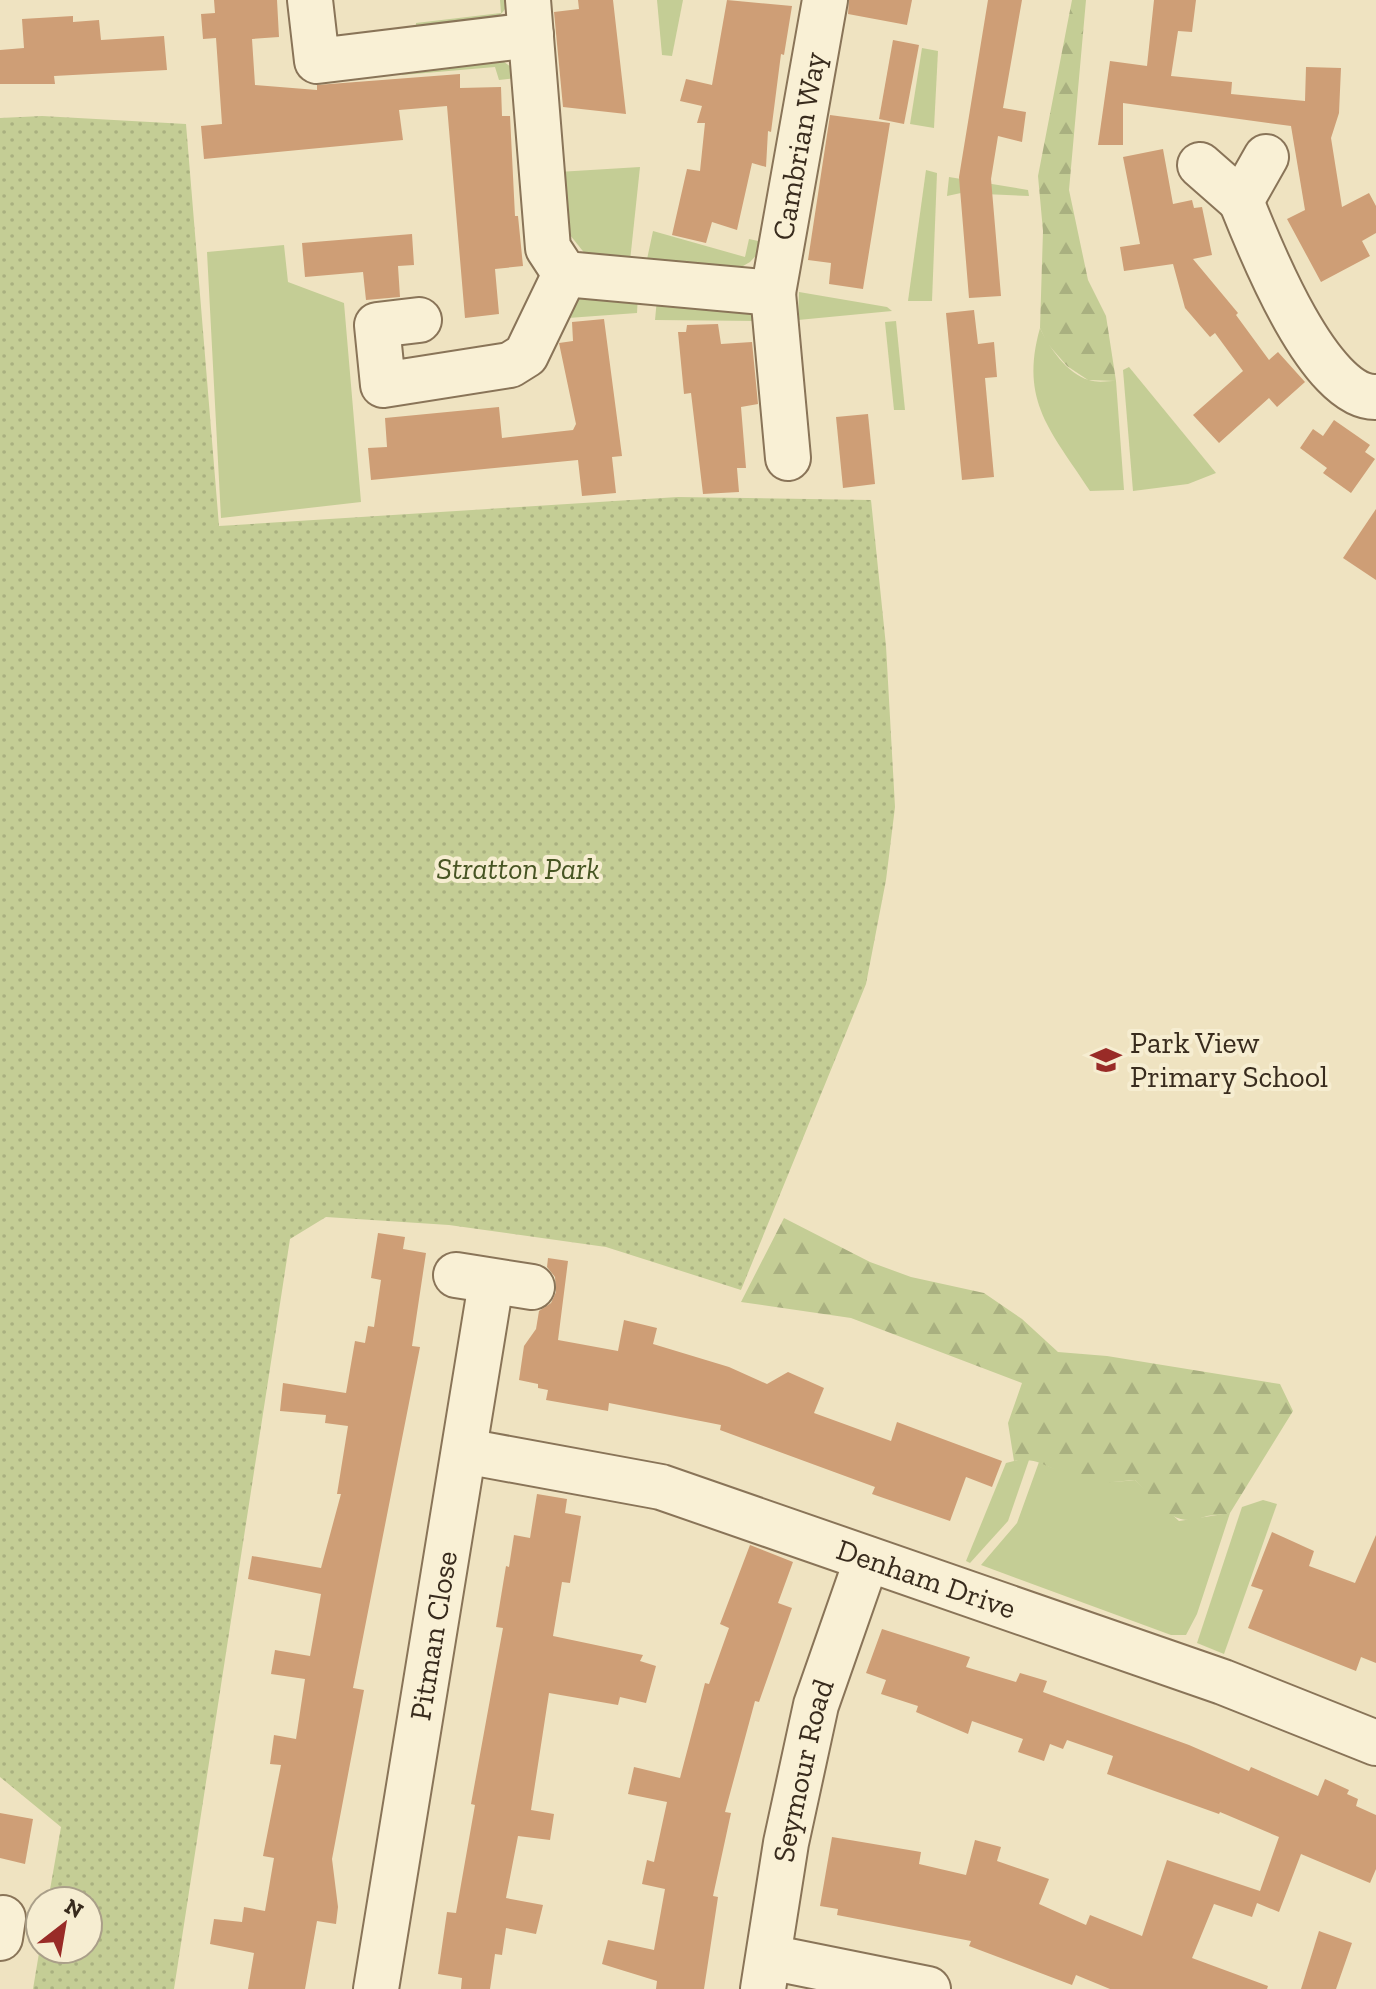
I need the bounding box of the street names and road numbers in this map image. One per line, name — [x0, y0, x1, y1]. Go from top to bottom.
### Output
street label: Cambrian Way — [765, 49, 834, 243]
street label: Denham Drive — [832, 1531, 1021, 1627]
street label: Pitman Close — [402, 1548, 465, 1723]
street label: Seymour Road — [765, 1674, 842, 1865]

